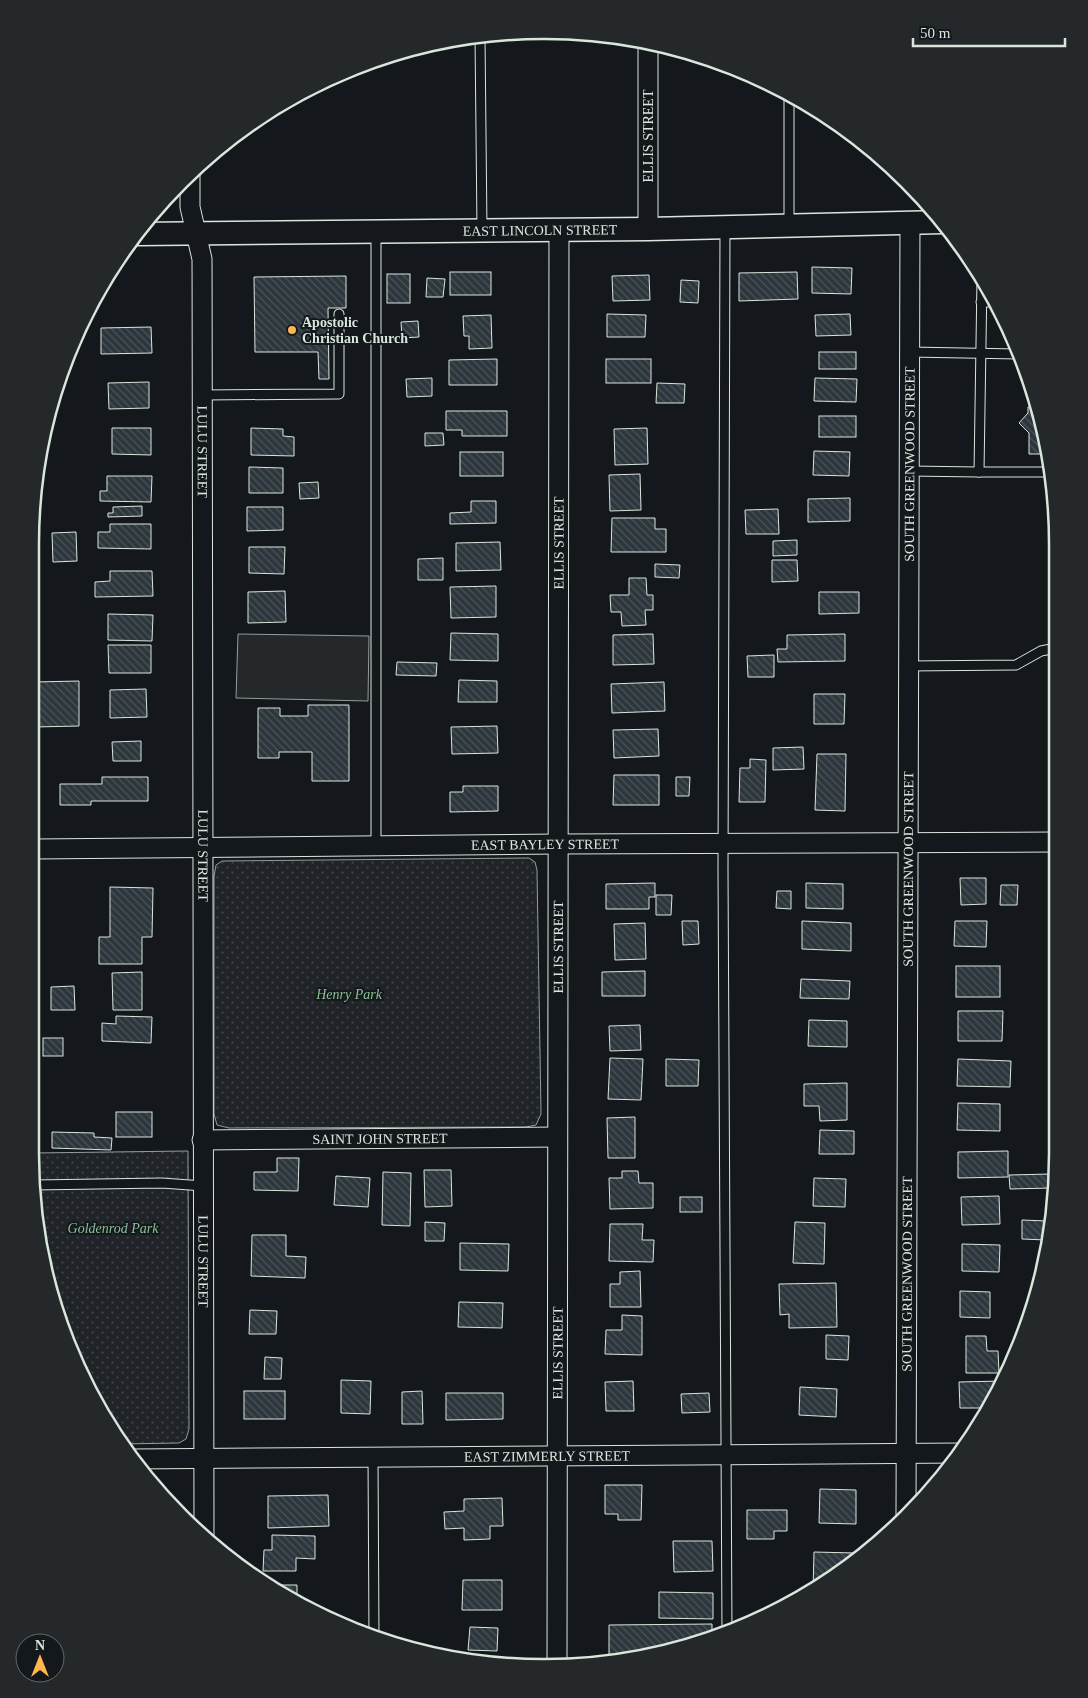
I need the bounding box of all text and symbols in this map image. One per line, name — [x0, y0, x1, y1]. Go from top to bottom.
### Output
scale bar — [913, 15, 1066, 47]
text: 50 m — [920, 25, 951, 41]
street label: ELLIS STREET — [641, 89, 656, 182]
street label: EAST LINCOLN STREET — [463, 222, 618, 239]
place label: Apostolic Christian Church — [302, 315, 408, 346]
marker: Apostolic Christian Church — [286, 324, 298, 336]
street label: SOUTH GREENWOOD STREET — [902, 366, 918, 562]
street label: LULU STREET — [195, 405, 210, 498]
street label: ELLIS STREET — [551, 496, 567, 590]
street label: SOUTH GREENWOOD STREET — [901, 771, 916, 967]
street label: LULU STREET — [195, 809, 210, 902]
street label: EAST BAYLEY STREET — [471, 837, 620, 853]
street label: ELLIS STREET — [551, 900, 566, 994]
park label: Henry Park — [315, 987, 383, 1002]
street label: SAINT JOHN STREET — [312, 1131, 448, 1147]
street label: SOUTH GREENWOOD STREET — [899, 1176, 915, 1372]
street label: LULU STREET — [196, 1215, 211, 1308]
park label: Goldenrod Park — [68, 1221, 159, 1236]
street label: ELLIS STREET — [550, 1306, 566, 1400]
street label: EAST ZIMMERLY STREET — [464, 1448, 630, 1465]
north arrow — [15, 1633, 65, 1683]
text: N — [35, 1638, 45, 1653]

